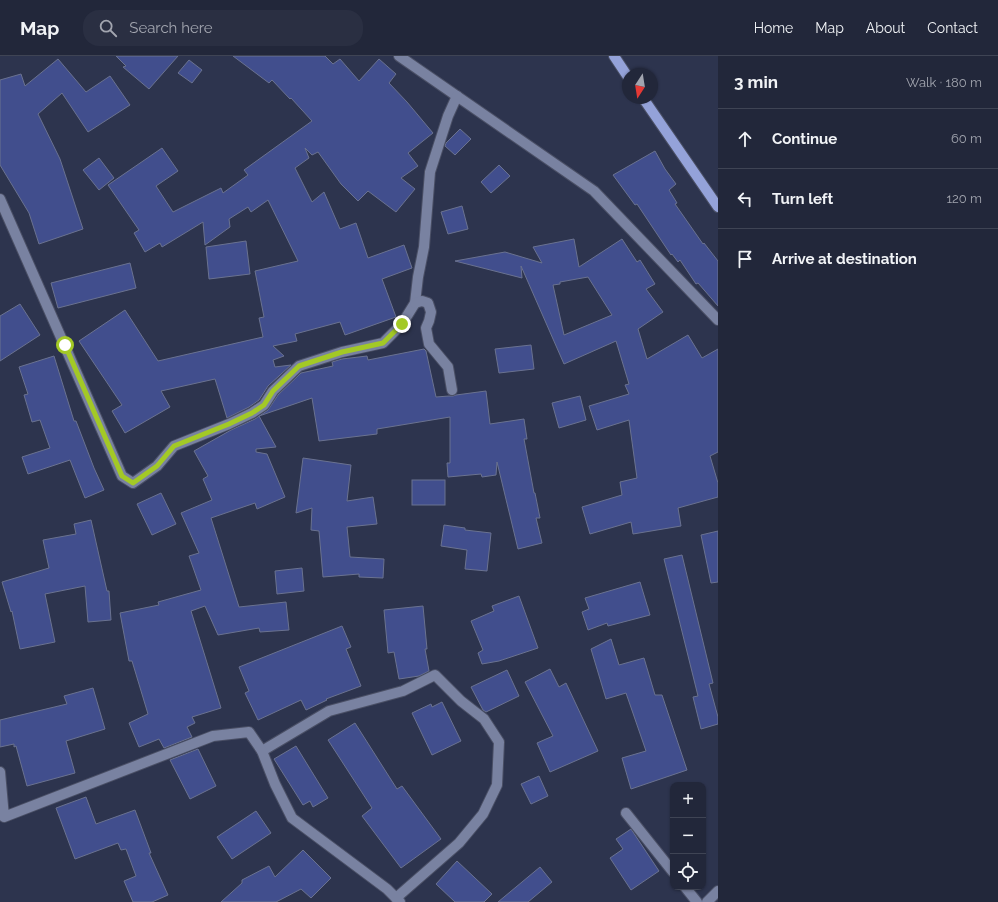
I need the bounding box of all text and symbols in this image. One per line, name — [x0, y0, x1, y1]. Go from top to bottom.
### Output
search box — [83, 10, 363, 46]
text: Map — [20, 17, 59, 39]
icon: search — [97, 17, 119, 39]
text: Search here — [129, 19, 213, 37]
text: Home — [754, 20, 793, 36]
text: Map — [815, 20, 844, 36]
text: About — [866, 20, 905, 36]
text: Contact — [927, 20, 978, 36]
north arrow — [622, 68, 658, 104]
text: 3 min — [734, 72, 778, 92]
text: Walk · 180 m — [906, 75, 982, 90]
icon: ahead — [734, 128, 756, 150]
text: Continue — [772, 130, 837, 148]
text: 60 m — [951, 131, 982, 146]
icon: left — [734, 188, 756, 210]
text: Turn left — [772, 190, 833, 208]
text: 120 m — [946, 191, 982, 206]
icon: arrive — [734, 248, 756, 270]
text: Arrive at destination — [772, 250, 917, 268]
route end — [393, 315, 411, 333]
route start — [56, 336, 74, 354]
map controls — [670, 782, 706, 890]
button: + — [670, 782, 706, 818]
button: − — [670, 818, 706, 854]
button: locate — [670, 854, 706, 890]

